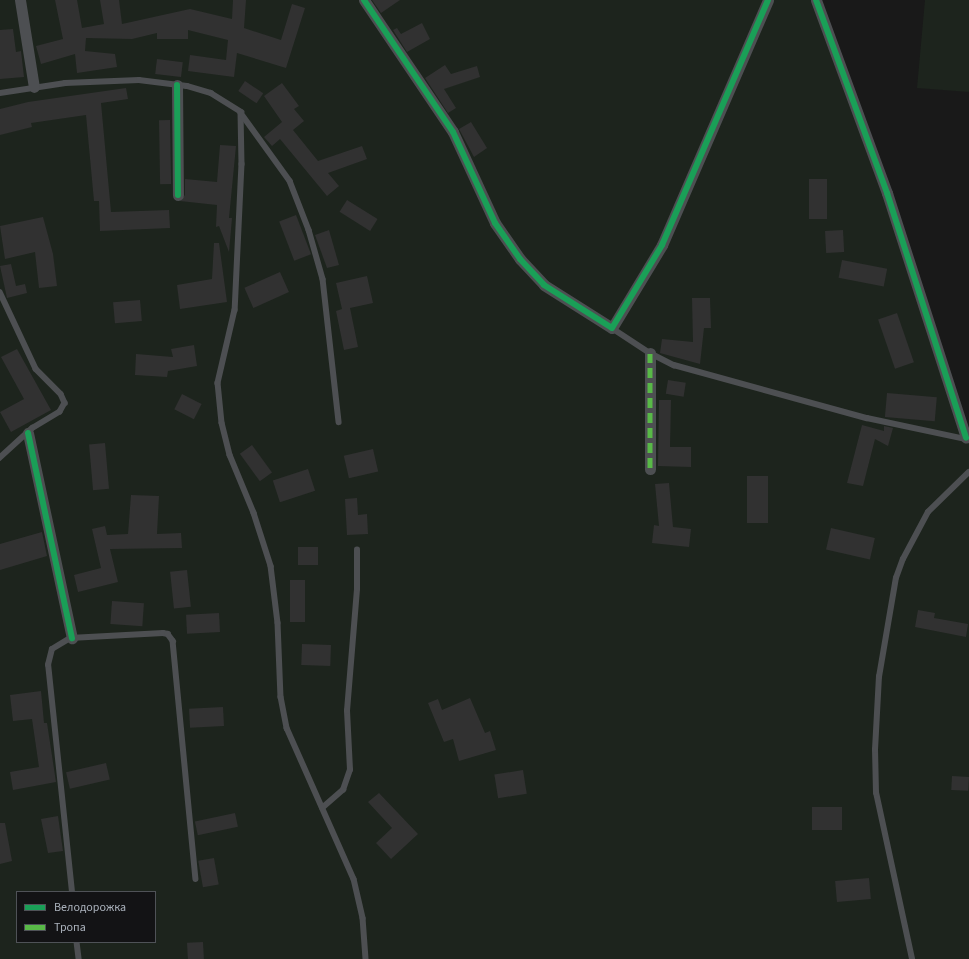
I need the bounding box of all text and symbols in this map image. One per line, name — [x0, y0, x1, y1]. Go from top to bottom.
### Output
legend — [16, 891, 156, 943]
text: Велодорожка — [54, 899, 126, 916]
text: Тропа — [54, 919, 86, 936]

